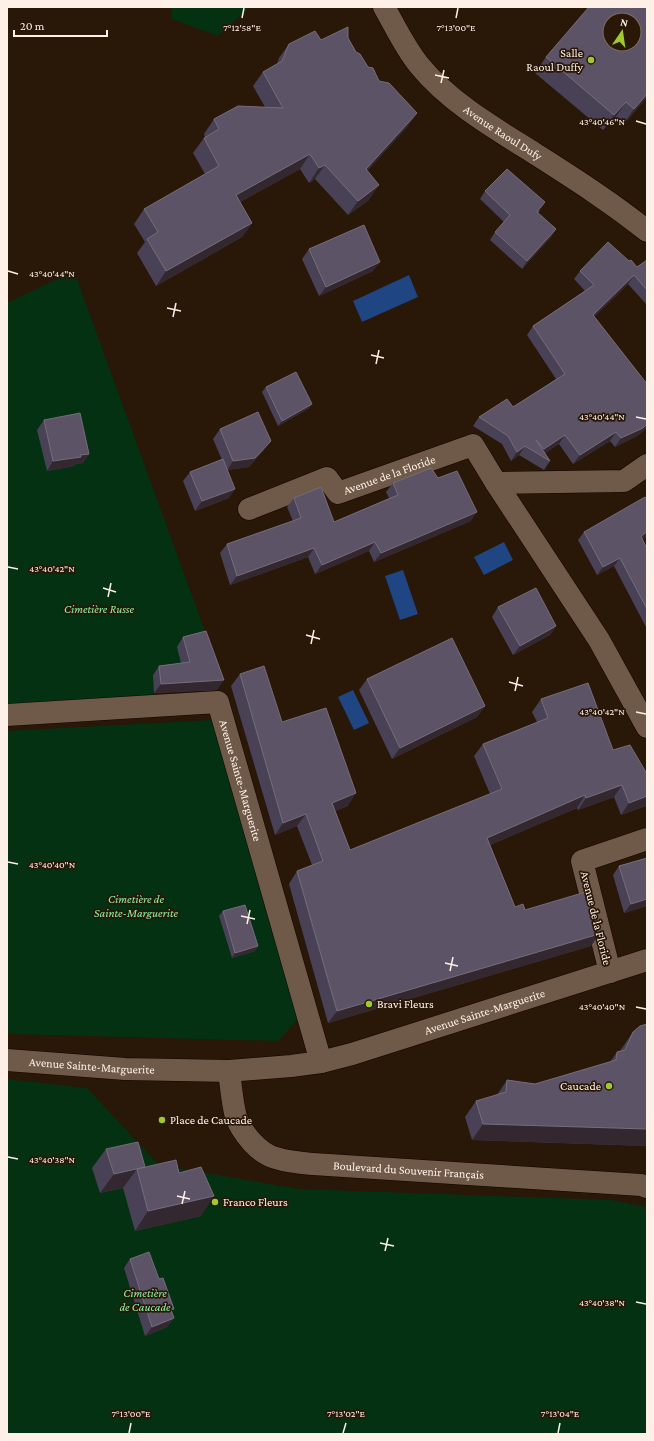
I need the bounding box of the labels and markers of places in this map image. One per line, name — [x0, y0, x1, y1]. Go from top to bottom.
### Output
place label: Salle Raoul Duffy — [526, 46, 583, 74]
marker: Salle Raoul Duffy — [586, 55, 596, 65]
place label: Bravi Fleurs — [377, 997, 434, 1011]
marker: Bravi Fleurs — [364, 999, 374, 1009]
place label: Caucade — [560, 1079, 601, 1093]
marker: Caucade — [604, 1081, 614, 1091]
place label: Place de Caucade — [170, 1113, 252, 1127]
marker: Place de Caucade — [157, 1115, 167, 1125]
place label: Franco Fleurs — [223, 1195, 288, 1209]
marker: Franco Fleurs — [210, 1197, 220, 1207]

